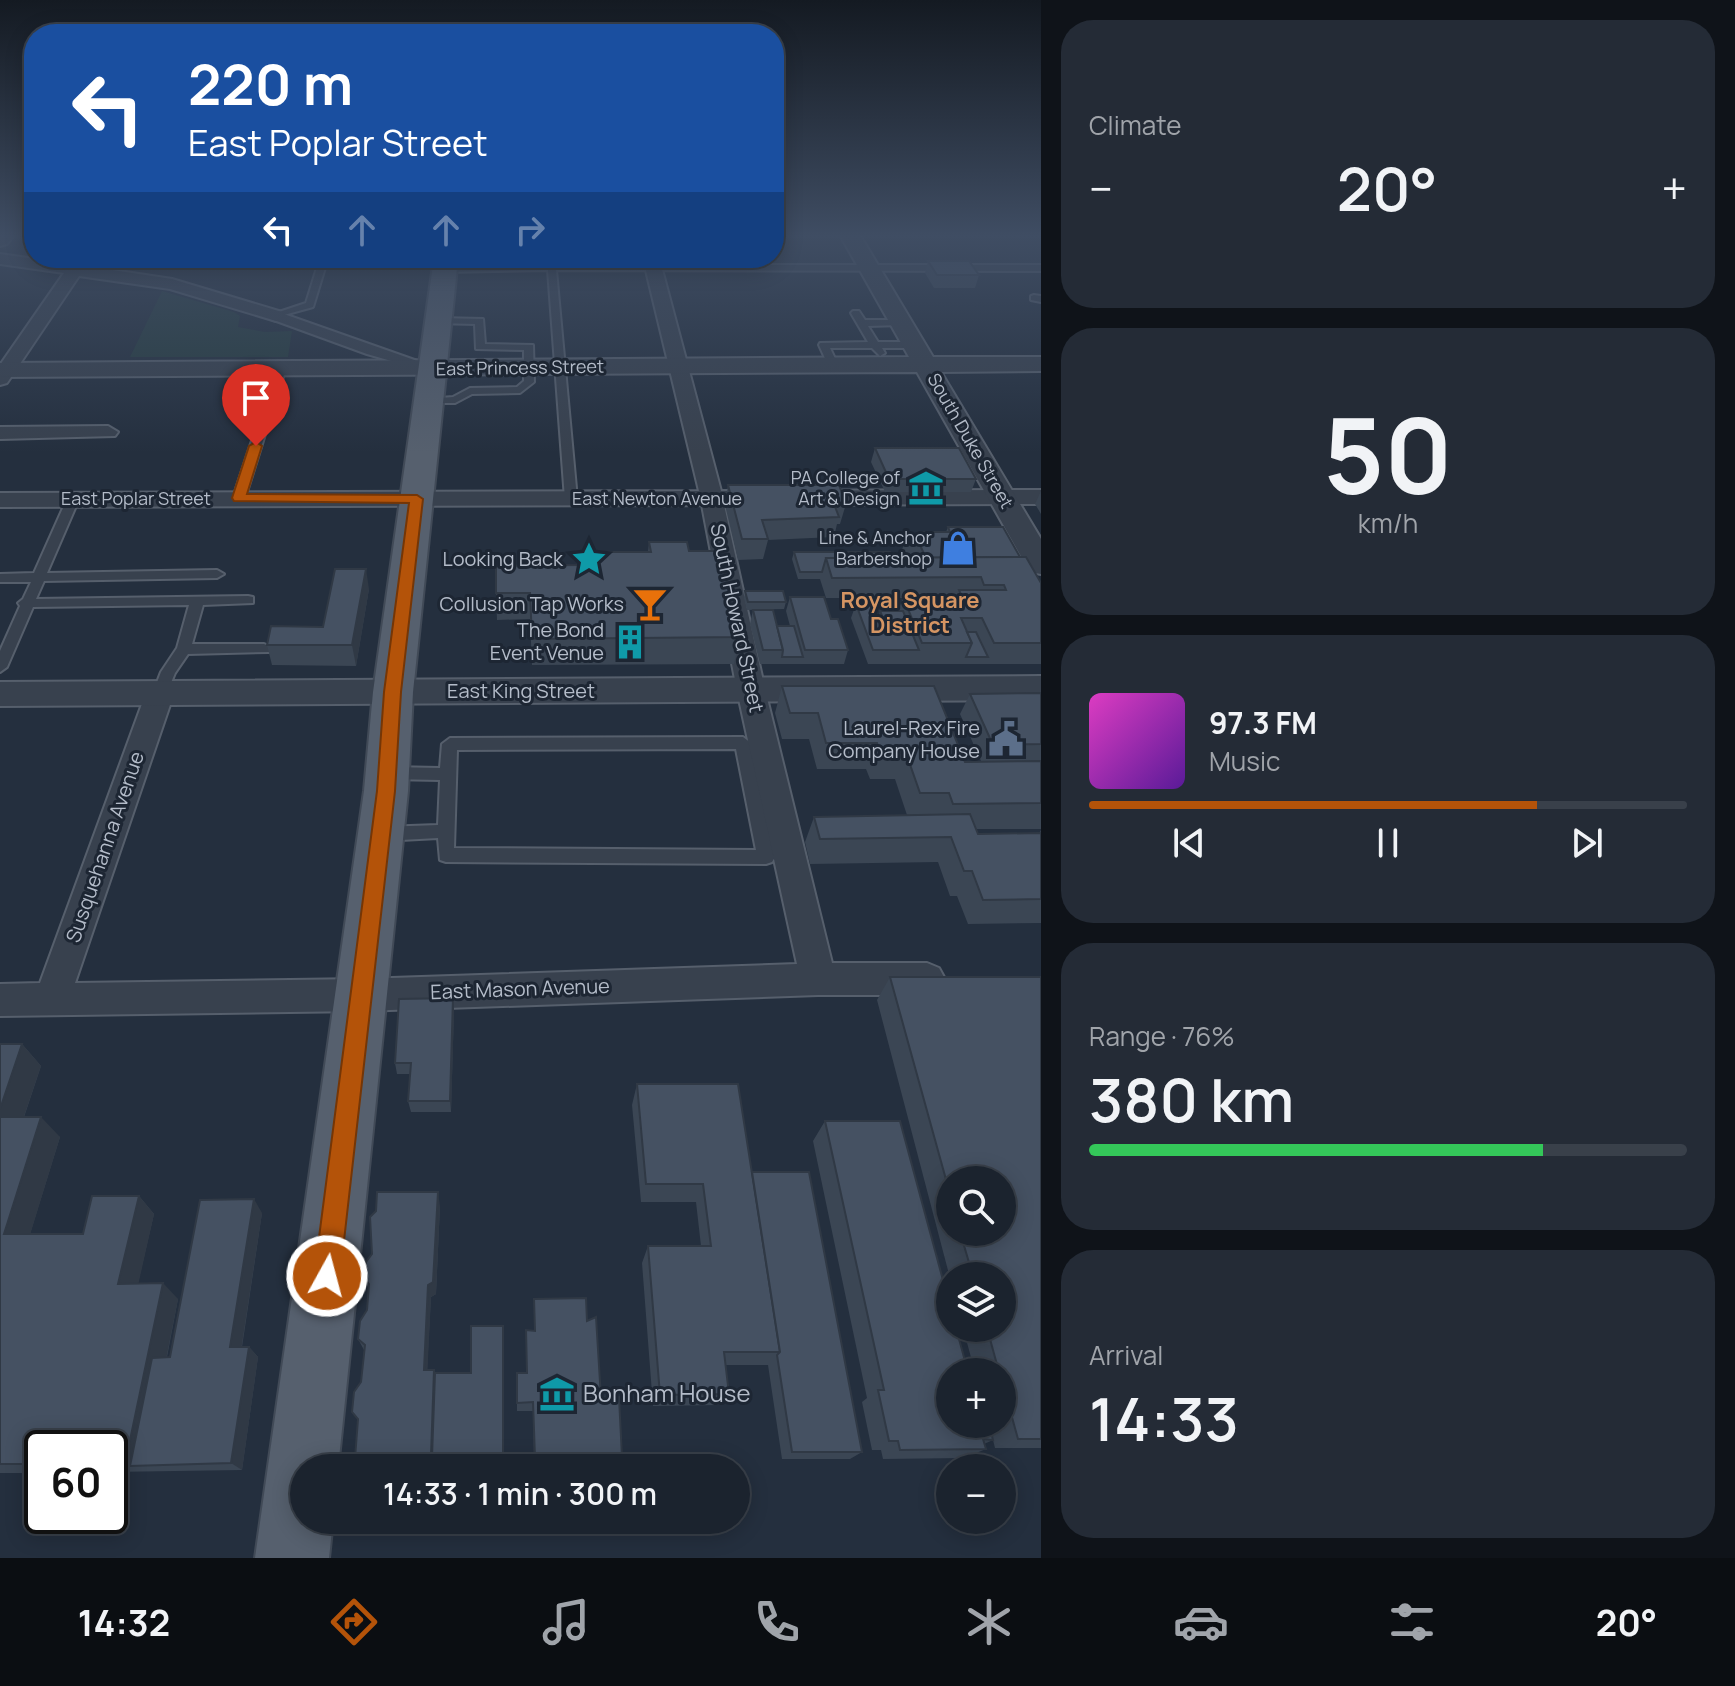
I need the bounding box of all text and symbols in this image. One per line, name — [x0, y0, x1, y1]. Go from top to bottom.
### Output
text: 220 m — [188, 45, 353, 122]
icon: left — [56, 56, 160, 160]
text: Climate — [1089, 107, 1181, 143]
text: East Poplar Street — [188, 118, 488, 167]
text: 20° — [1337, 147, 1438, 229]
text: − — [1089, 158, 1113, 218]
text: + — [1662, 158, 1687, 218]
icon: left — [256, 208, 300, 252]
icon: ahead — [340, 208, 384, 252]
icon: ahead — [424, 208, 468, 252]
icon: right — [508, 208, 552, 252]
street label: East Princess Street — [436, 354, 604, 380]
pin — [222, 364, 290, 446]
street label: South Duke Street — [922, 368, 1019, 513]
icon: arrive — [234, 376, 278, 420]
text: 50 — [1323, 382, 1453, 524]
place label: PA College of Art & Design — [791, 465, 901, 510]
museum icon: PA College of Art & Design — [907, 469, 945, 507]
street label: East Poplar Street — [61, 486, 211, 510]
street label: East Newton Avenue — [572, 486, 742, 510]
text: km/h — [1358, 505, 1418, 541]
street label: South Howard Street — [704, 521, 771, 715]
place label: Line & Anchor Barbershop — [819, 525, 932, 570]
shop icon: Line & Anchor Barbershop — [939, 529, 977, 567]
place icon: Looking Back — [570, 540, 608, 578]
place label: Looking Back — [442, 545, 564, 572]
bar icon: Collusion Tap Works — [631, 585, 669, 623]
district label: Royal Square District — [840, 585, 980, 640]
place label: Collusion Tap Works — [440, 590, 624, 617]
place label: The Bond Event Venue — [490, 616, 604, 666]
building icon: The Bond Event Venue — [611, 623, 649, 661]
street label: East King Street — [447, 677, 595, 704]
text: 97.3 FM — [1209, 702, 1317, 743]
place label: Laurel-Rex Fire Company House — [828, 714, 980, 764]
public building icon: Laurel-Rex Fire Company House — [987, 720, 1025, 758]
text: Music — [1209, 743, 1280, 779]
street label: Susquehanna Avenue — [59, 748, 150, 946]
icon: previous — [1167, 821, 1211, 865]
icon: pause — [1366, 821, 1410, 865]
icon: next — [1565, 821, 1609, 865]
street label: East Mason Avenue — [430, 972, 610, 1005]
text: Range · 76% — [1089, 1018, 1235, 1054]
text: 380 km — [1089, 1058, 1294, 1140]
map controls — [936, 1166, 1016, 1534]
button: search — [936, 1166, 1016, 1246]
position arrow — [285, 1234, 369, 1318]
button: layers — [936, 1262, 1016, 1342]
text: Arrival — [1089, 1337, 1163, 1373]
button: + — [936, 1358, 1016, 1438]
museum icon: Bonham House — [538, 1375, 576, 1413]
place label: Bonham House — [583, 1376, 750, 1409]
text: 14:33 — [1089, 1377, 1239, 1459]
speed limit sign: 60 — [24, 1430, 128, 1534]
button: − — [936, 1454, 1016, 1534]
text: 14:33 · 1 min · 300 m — [383, 1473, 657, 1514]
icon: directions — [326, 1594, 382, 1650]
icon: music — [538, 1594, 594, 1650]
icon: phone — [749, 1594, 805, 1650]
icon: climate — [961, 1594, 1017, 1650]
icon: car — [1173, 1594, 1229, 1650]
icon: filters — [1384, 1594, 1440, 1650]
text: 14:32 — [78, 1598, 170, 1647]
text: 20° — [1596, 1598, 1657, 1647]

